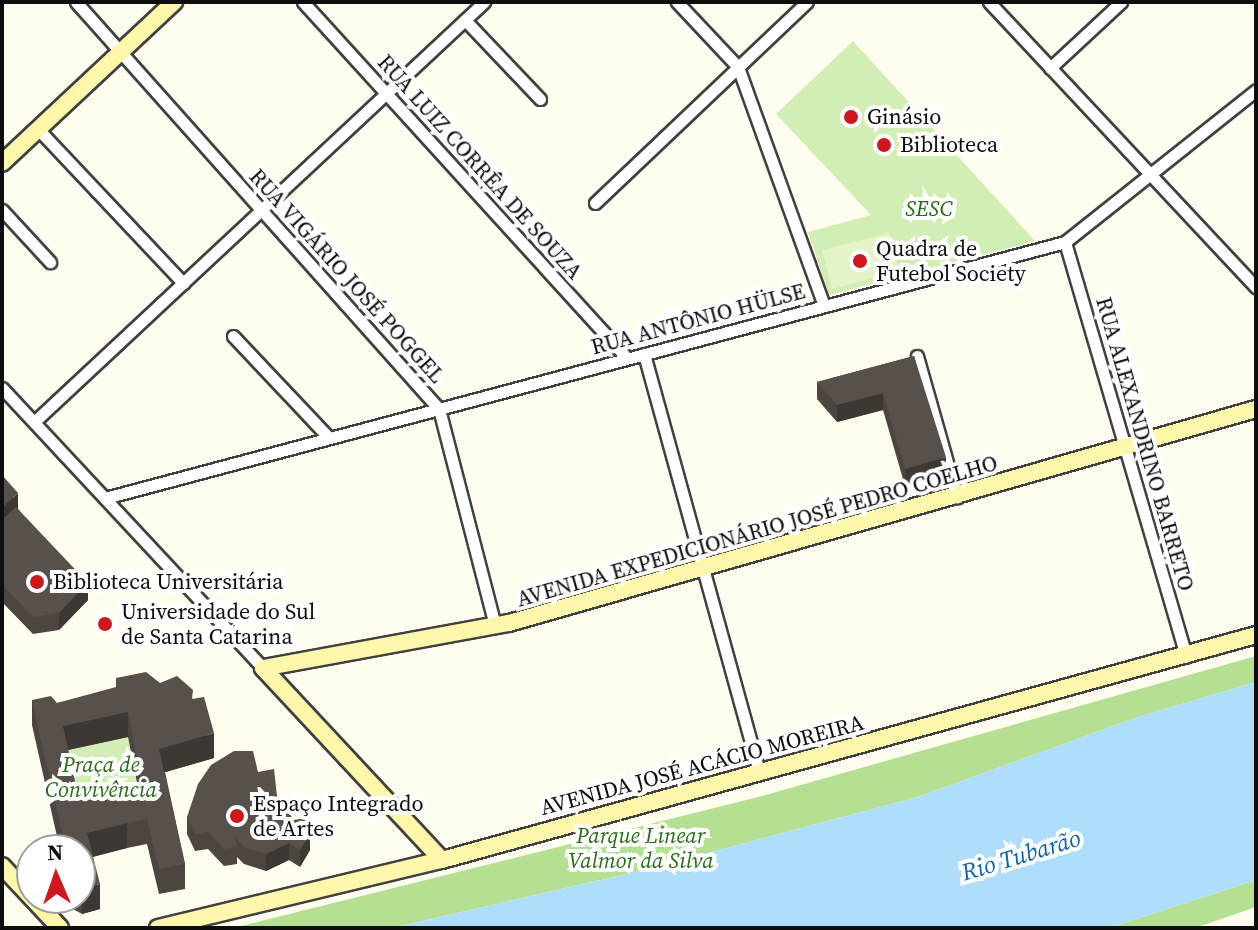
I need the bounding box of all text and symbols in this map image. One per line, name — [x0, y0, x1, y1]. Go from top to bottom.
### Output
street label: RUA LUIZ CORRÊA DE SOUZA — [372, 49, 588, 285]
place label: Ginásio — [867, 104, 941, 130]
marker: Ginásio — [842, 108, 860, 126]
place label: Biblioteca — [900, 132, 998, 158]
marker: Biblioteca — [875, 136, 893, 154]
street label: RUA VIGÁRIO JOSÉ POGGEL — [244, 163, 450, 389]
park label: SESC — [905, 196, 953, 222]
place label: Quadra de Futebol Society — [876, 235, 1026, 286]
marker: Quadra de Futebol Society — [851, 252, 869, 270]
street label: RUA ANTÔNIO HÜLSE — [588, 278, 808, 360]
street label: RUA ALEXANDRINO BARRETO — [1090, 294, 1200, 594]
street label: AVENIDA EXPEDICIONÁRIO JOSÉ PEDRO COELHO — [514, 450, 1000, 612]
place label: Biblioteca Universitária — [53, 569, 284, 595]
marker: Biblioteca Universitária — [28, 573, 46, 591]
place label: Universidade do Sul de Santa Catarina — [121, 598, 315, 650]
marker: Universidade do Sul de Santa Catarina — [96, 615, 114, 633]
street label: AVENIDA JOSÉ ACÁCIO MOREIRA — [537, 709, 867, 821]
park label: Praça de Convivência — [45, 751, 157, 802]
place label: Espaço Integrado de Artes — [253, 790, 424, 842]
marker: Espaço Integrado de Artes — [228, 807, 246, 825]
park label: Parque Linear Valmor da Silva — [568, 822, 714, 874]
water label: Rio Tubarão — [958, 823, 1084, 887]
north arrow — [16, 834, 96, 914]
text: N — [47, 837, 64, 867]

